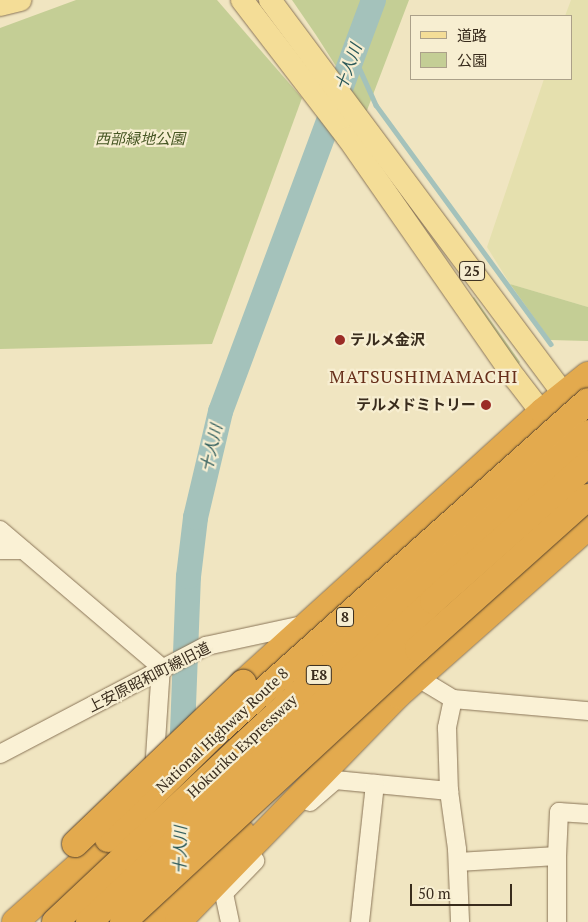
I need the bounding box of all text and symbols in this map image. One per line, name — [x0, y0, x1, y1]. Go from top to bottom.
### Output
legend — [410, 15, 573, 80]
text: 道路 — [457, 25, 487, 45]
water label: 十人川 — [331, 41, 365, 93]
text: 公園 — [457, 50, 487, 70]
park label: 西部緑地公園 — [95, 130, 185, 148]
road number: 25 — [458, 260, 486, 282]
place label: テルメ金沢 — [350, 331, 425, 349]
marker: テルメ金沢 — [334, 334, 346, 346]
district label: MATSUSHIMAMACHI — [327, 365, 521, 387]
place label: テルメドミトリー — [356, 396, 476, 414]
marker: テルメドミトリー — [480, 399, 492, 411]
water label: 十人川 — [196, 422, 226, 474]
road number: 8 — [335, 606, 355, 628]
street label: 上安原昭和町線旧道 — [85, 638, 213, 716]
street label: National Highway Route 8 — [152, 664, 292, 796]
road number: E8 — [305, 664, 333, 686]
street label: Hokuriku Expressway — [183, 691, 301, 801]
water label: 十人川 — [170, 826, 190, 874]
scale bar — [413, 874, 516, 906]
text: 50 m — [418, 883, 451, 903]

